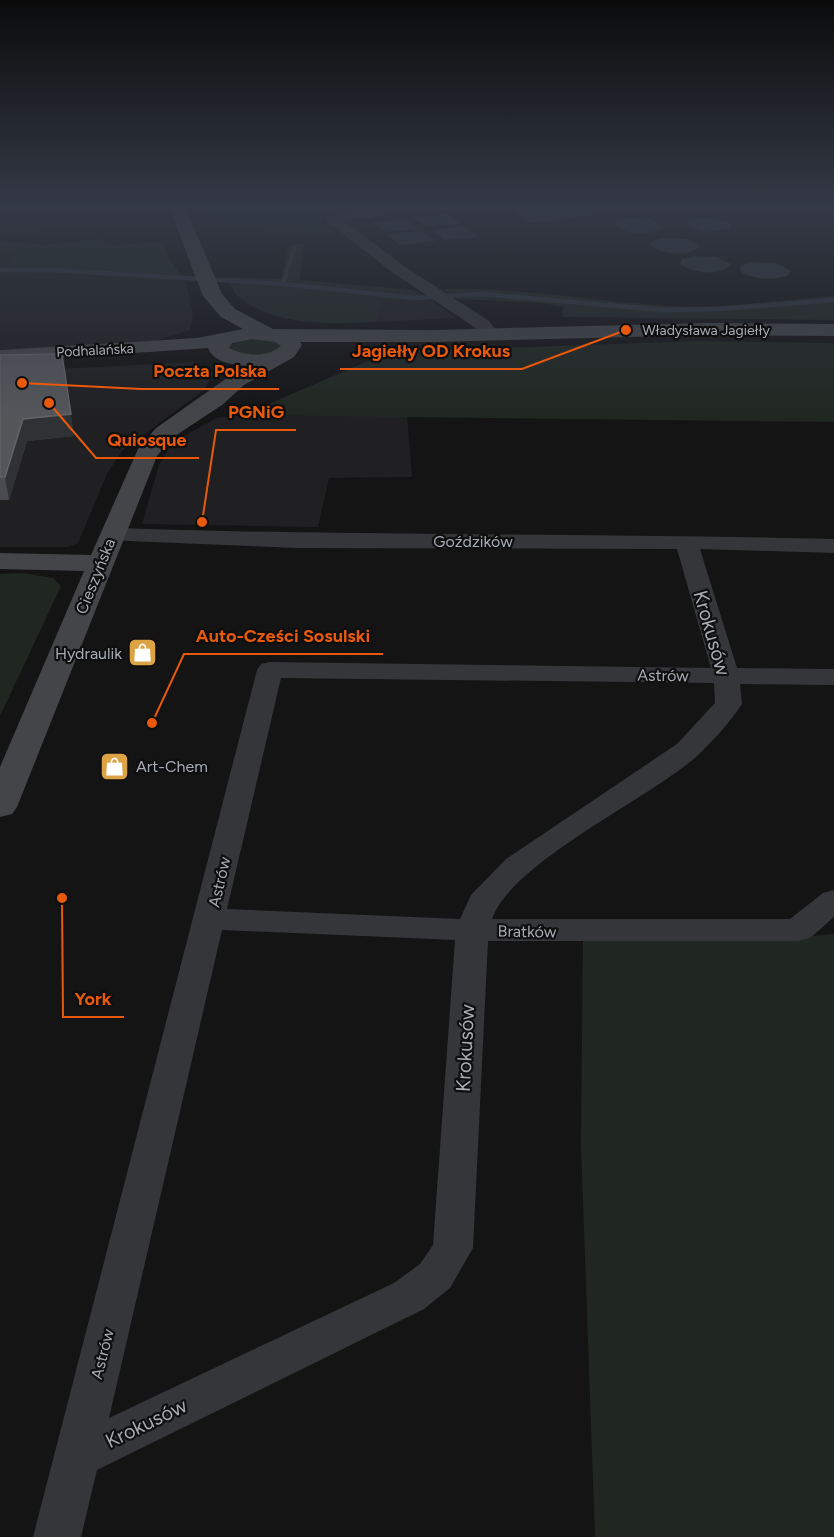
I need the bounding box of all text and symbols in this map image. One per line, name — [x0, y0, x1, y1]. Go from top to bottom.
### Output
street label: Władysława Jagiełły — [642, 322, 771, 339]
callout: Jagiełły OD Krokus — [340, 333, 522, 369]
street label: Podhalańska — [56, 340, 134, 361]
text: Jagiełły OD Krokus — [352, 340, 511, 362]
callout: Poczta Polska — [141, 353, 279, 389]
text: Poczta Polska — [153, 360, 267, 382]
callout: PGNiG — [216, 394, 296, 430]
text: PGNiG — [228, 401, 284, 423]
callout: Quiosque — [96, 422, 199, 458]
text: Quiosque — [108, 429, 186, 451]
street label: Goździków — [433, 532, 513, 551]
street label: Cieszyńska — [72, 536, 119, 617]
street label: Krokusów — [688, 588, 736, 679]
callout: Auto-Cześci Sosulski — [184, 618, 383, 654]
text: Auto-Cześci Sosulski — [196, 625, 370, 647]
shop icon: Hydraulik — [127, 637, 159, 669]
place label: Hydraulik — [55, 644, 122, 663]
street label: Astrów — [637, 666, 689, 685]
shop icon: Art-Chem — [99, 750, 131, 782]
place label: Art-Chem — [136, 757, 208, 776]
street label: Astrów — [204, 855, 235, 909]
street label: Bratków — [498, 921, 557, 942]
callout: York — [63, 981, 124, 1017]
text: York — [74, 988, 112, 1010]
street label: Krokusów — [451, 1003, 479, 1092]
street label: Astrów — [87, 1326, 118, 1381]
street label: Krokusów — [101, 1393, 191, 1453]

